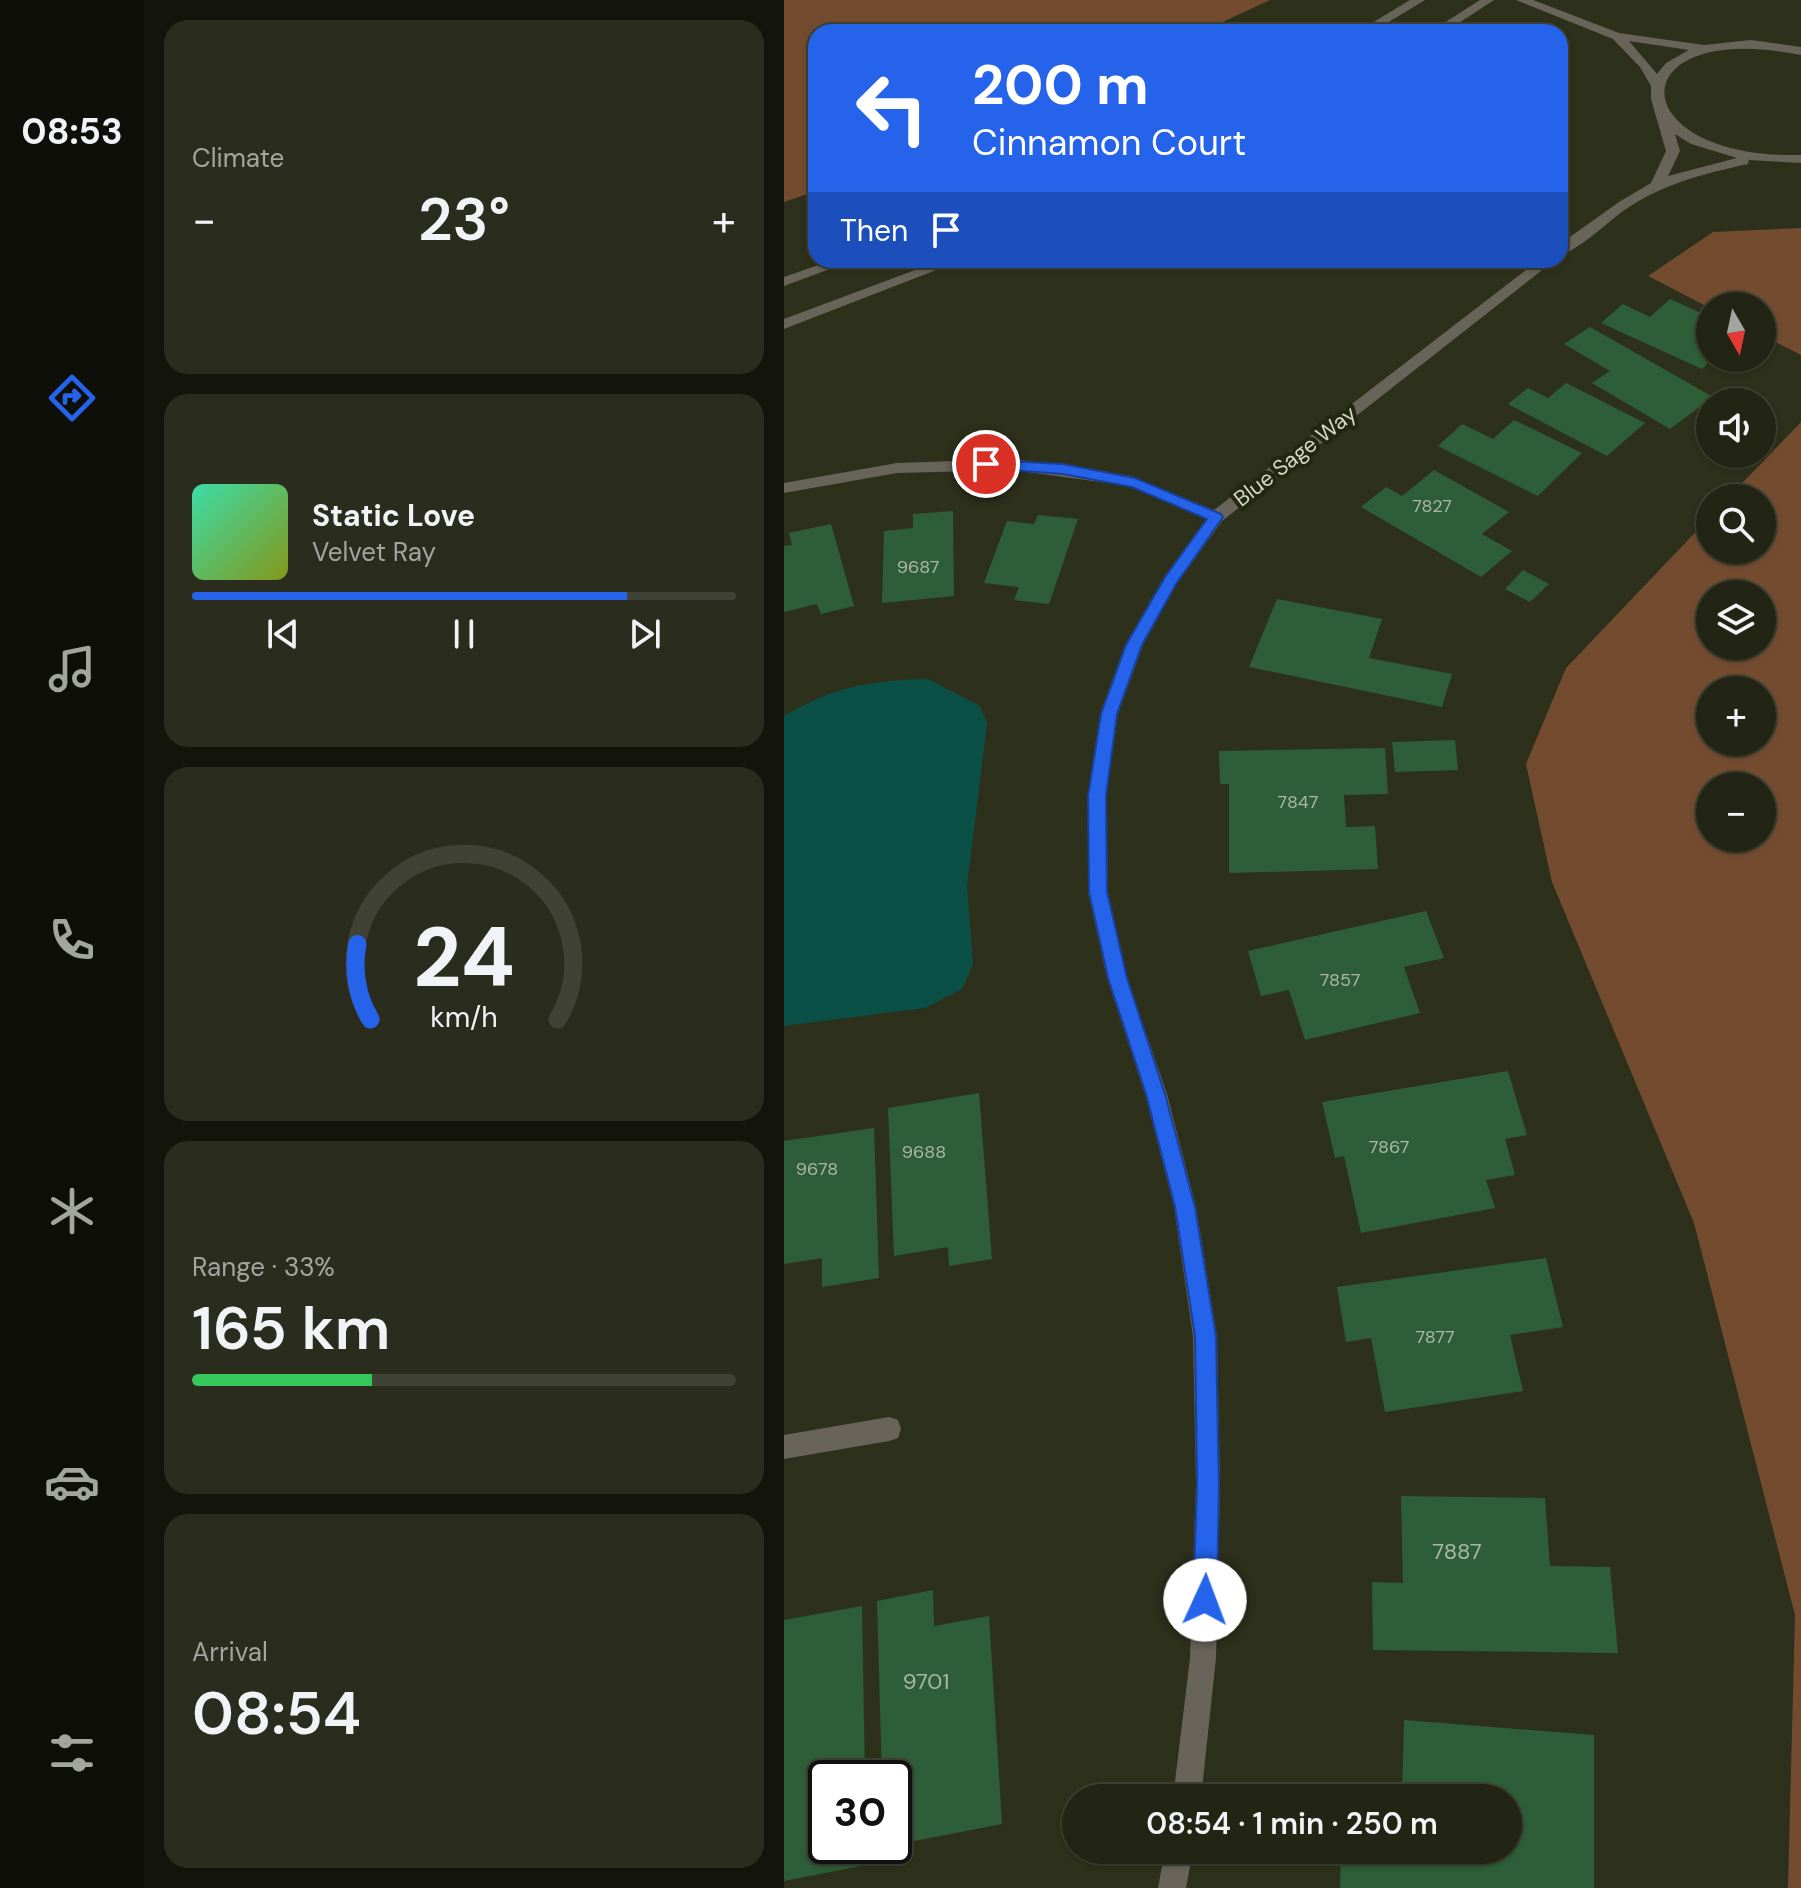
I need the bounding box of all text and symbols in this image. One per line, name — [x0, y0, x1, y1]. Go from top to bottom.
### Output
text: 200 m — [972, 48, 1149, 121]
icon: left — [840, 56, 944, 160]
text: 08:53 — [21, 108, 123, 155]
text: Cinnamon Court — [972, 119, 1246, 166]
text: Climate — [192, 141, 284, 175]
text: 23° — [418, 180, 510, 259]
text: − — [192, 191, 216, 249]
text: + — [712, 191, 736, 249]
icon: arrive — [924, 208, 968, 252]
text: Then — [840, 211, 908, 250]
north arrow — [1696, 292, 1776, 372]
map controls — [1696, 292, 1776, 852]
icon: directions — [44, 370, 100, 426]
button: sound — [1696, 388, 1776, 468]
street label: Blue Sage Way — [1228, 399, 1362, 513]
pin — [952, 430, 1020, 498]
icon: arrive — [964, 442, 1008, 486]
button: search — [1696, 484, 1776, 564]
house number: 7827 — [1412, 494, 1452, 518]
text: Static Love — [312, 496, 475, 535]
text: Velvet Ray — [312, 535, 436, 569]
house number: 9687 — [897, 555, 939, 579]
button: layers — [1696, 580, 1776, 660]
icon: previous — [261, 612, 305, 656]
icon: pause — [442, 612, 486, 656]
icon: next — [623, 612, 667, 656]
icon: music — [44, 641, 100, 697]
button: + — [1696, 676, 1776, 756]
button: − — [1696, 772, 1776, 852]
house number: 7847 — [1278, 790, 1318, 814]
text: 24 — [413, 903, 515, 1012]
icon: phone — [44, 912, 100, 968]
house number: 7857 — [1320, 968, 1360, 992]
text: km/h — [430, 999, 498, 1036]
house number: 7867 — [1369, 1135, 1409, 1159]
house number: 9688 — [902, 1140, 946, 1164]
house number: 9678 — [796, 1157, 838, 1181]
icon: climate — [44, 1183, 100, 1239]
text: Range · 33% — [192, 1250, 335, 1284]
text: 165 km — [192, 1289, 390, 1368]
house number: 7877 — [1415, 1325, 1455, 1349]
icon: car — [44, 1454, 100, 1510]
house number: 7887 — [1432, 1537, 1482, 1566]
position arrow — [1163, 1558, 1247, 1642]
text: Arrival — [192, 1635, 268, 1669]
house number: 9701 — [903, 1667, 949, 1696]
text: 08:54 — [192, 1674, 361, 1753]
icon: filters — [44, 1725, 100, 1781]
speed limit sign: 30 — [808, 1760, 912, 1864]
text: 08:54 · 1 min · 250 m — [1146, 1804, 1438, 1843]

